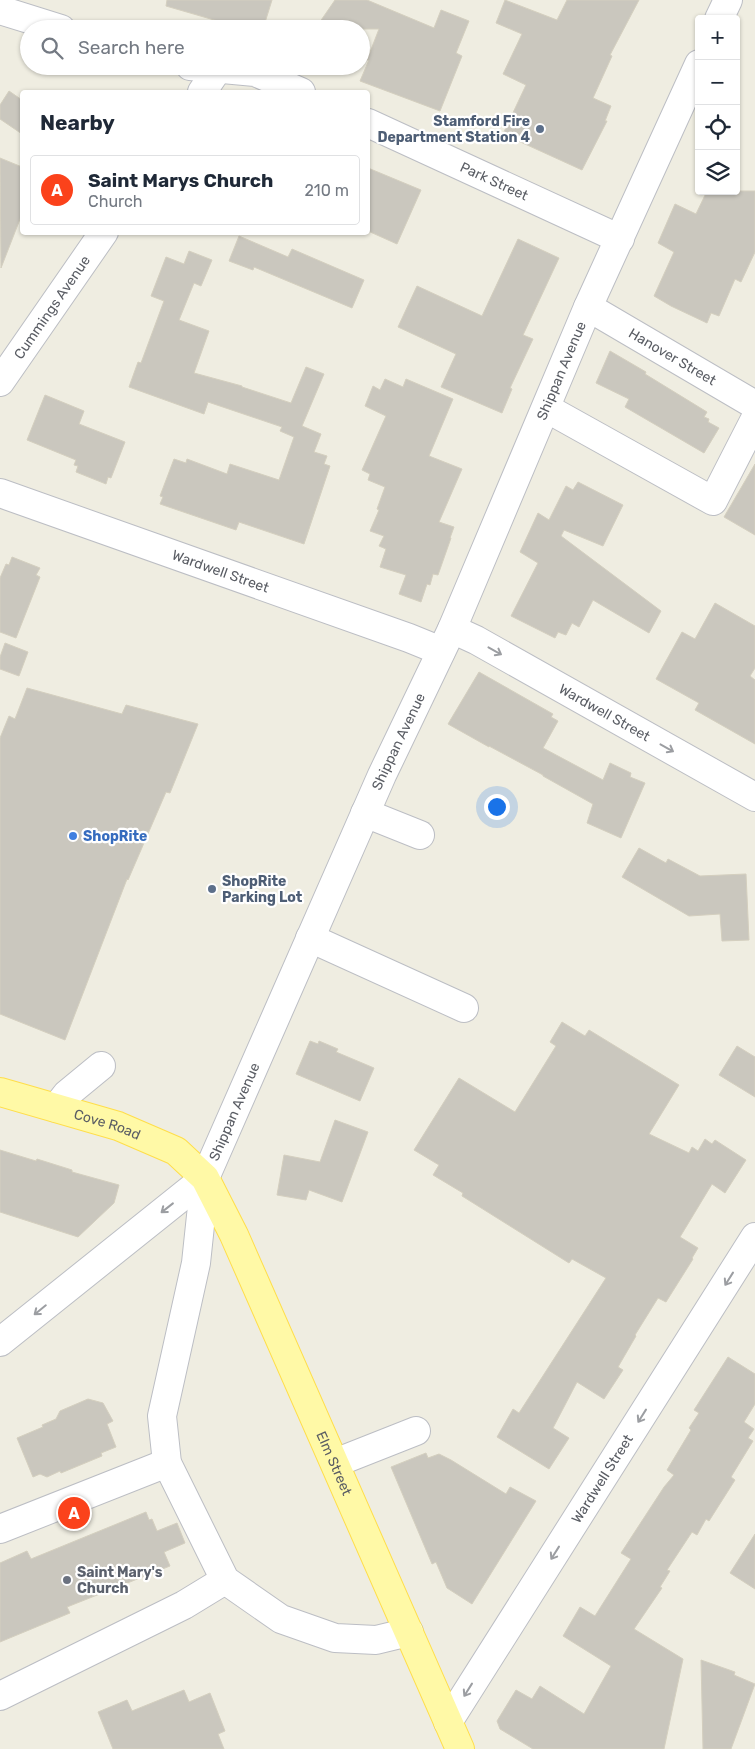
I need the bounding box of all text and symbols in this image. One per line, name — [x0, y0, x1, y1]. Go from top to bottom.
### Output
map controls — [695, 15, 740, 195]
button: + — [695, 15, 740, 60]
search box — [20, 20, 370, 75]
icon: search — [38, 34, 66, 62]
text: Search here — [78, 36, 185, 59]
button: − — [695, 60, 740, 105]
button: locate — [695, 105, 740, 150]
text: Nearby — [40, 110, 115, 135]
place label: Stamford Fire Department Station 4 — [377, 113, 530, 146]
marker: Stamford Fire Department Station 4 — [534, 123, 546, 135]
button: layers — [695, 150, 740, 195]
street label: Park Street — [458, 158, 531, 204]
text: Saint Marys Church — [88, 169, 273, 192]
text: A — [51, 181, 63, 200]
text: 210 m — [304, 181, 349, 200]
text: Church — [88, 192, 143, 211]
street label: Cummings Avenue — [10, 252, 94, 362]
street label: Shippan Avenue — [533, 319, 590, 423]
street label: Hanover Street — [626, 324, 720, 389]
street label: Wardwell Street — [170, 546, 272, 596]
one-way arrow — [488, 647, 502, 657]
street label: Wardwell Street — [556, 680, 654, 745]
street label: Shippan Avenue — [368, 690, 429, 793]
one-way arrow — [660, 743, 675, 753]
your location — [484, 794, 510, 820]
place label: ShopRite — [83, 828, 147, 845]
marker: ShopRite — [67, 830, 79, 842]
place label: ShopRite Parking Lot — [222, 873, 303, 906]
marker: ShopRite Parking Lot — [206, 883, 218, 895]
street label: Shippan Avenue — [205, 1060, 263, 1163]
street label: Cove Road — [72, 1105, 143, 1143]
one-way arrow — [160, 1203, 174, 1213]
one-way arrow — [724, 1271, 734, 1285]
one-way arrow — [34, 1304, 47, 1315]
one-way arrow — [637, 1408, 647, 1422]
street label: Elm Street — [313, 1429, 356, 1499]
street label: Wardwell Street — [568, 1431, 637, 1526]
pin: A — [58, 1494, 90, 1532]
one-way arrow — [550, 1546, 560, 1560]
place label: Saint Mary's Church — [77, 1564, 163, 1597]
marker: Saint Mary's Church — [61, 1574, 73, 1586]
one-way arrow — [463, 1683, 473, 1697]

